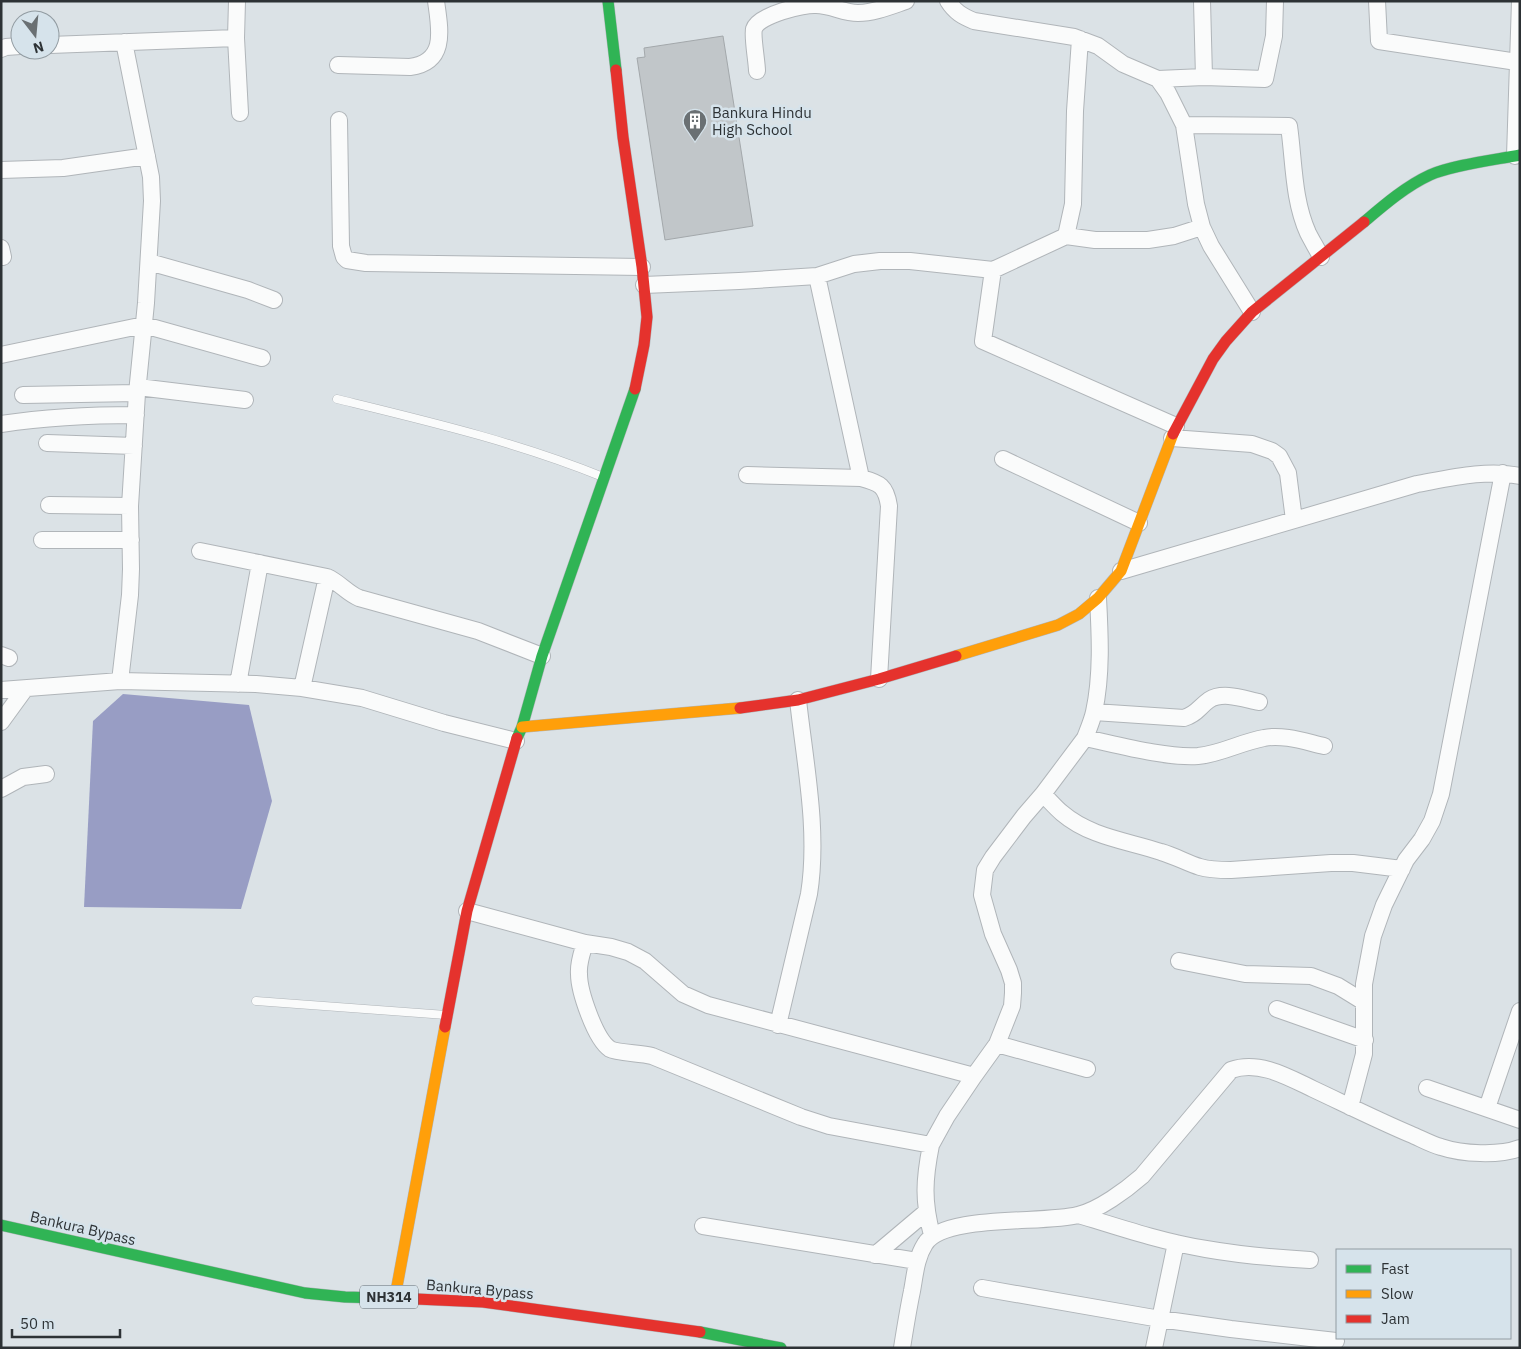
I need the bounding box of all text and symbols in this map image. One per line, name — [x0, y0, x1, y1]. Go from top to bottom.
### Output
north arrow — [10, 10, 60, 60]
text: N — [31, 37, 46, 58]
place label: Bankura Hindu High School — [712, 103, 812, 139]
building icon: Bankura Hindu High School — [682, 108, 708, 142]
street label: Bankura Bypass — [28, 1207, 138, 1249]
legend — [1336, 1249, 1511, 1339]
text: Fast — [1381, 1259, 1409, 1278]
street label: Bankura Bypass — [425, 1275, 535, 1303]
text: Slow — [1381, 1284, 1414, 1303]
road number: NH314 — [360, 1285, 418, 1308]
scale bar — [12, 1306, 120, 1338]
text: Jam — [1381, 1309, 1410, 1328]
text: 50 m — [20, 1314, 55, 1333]

